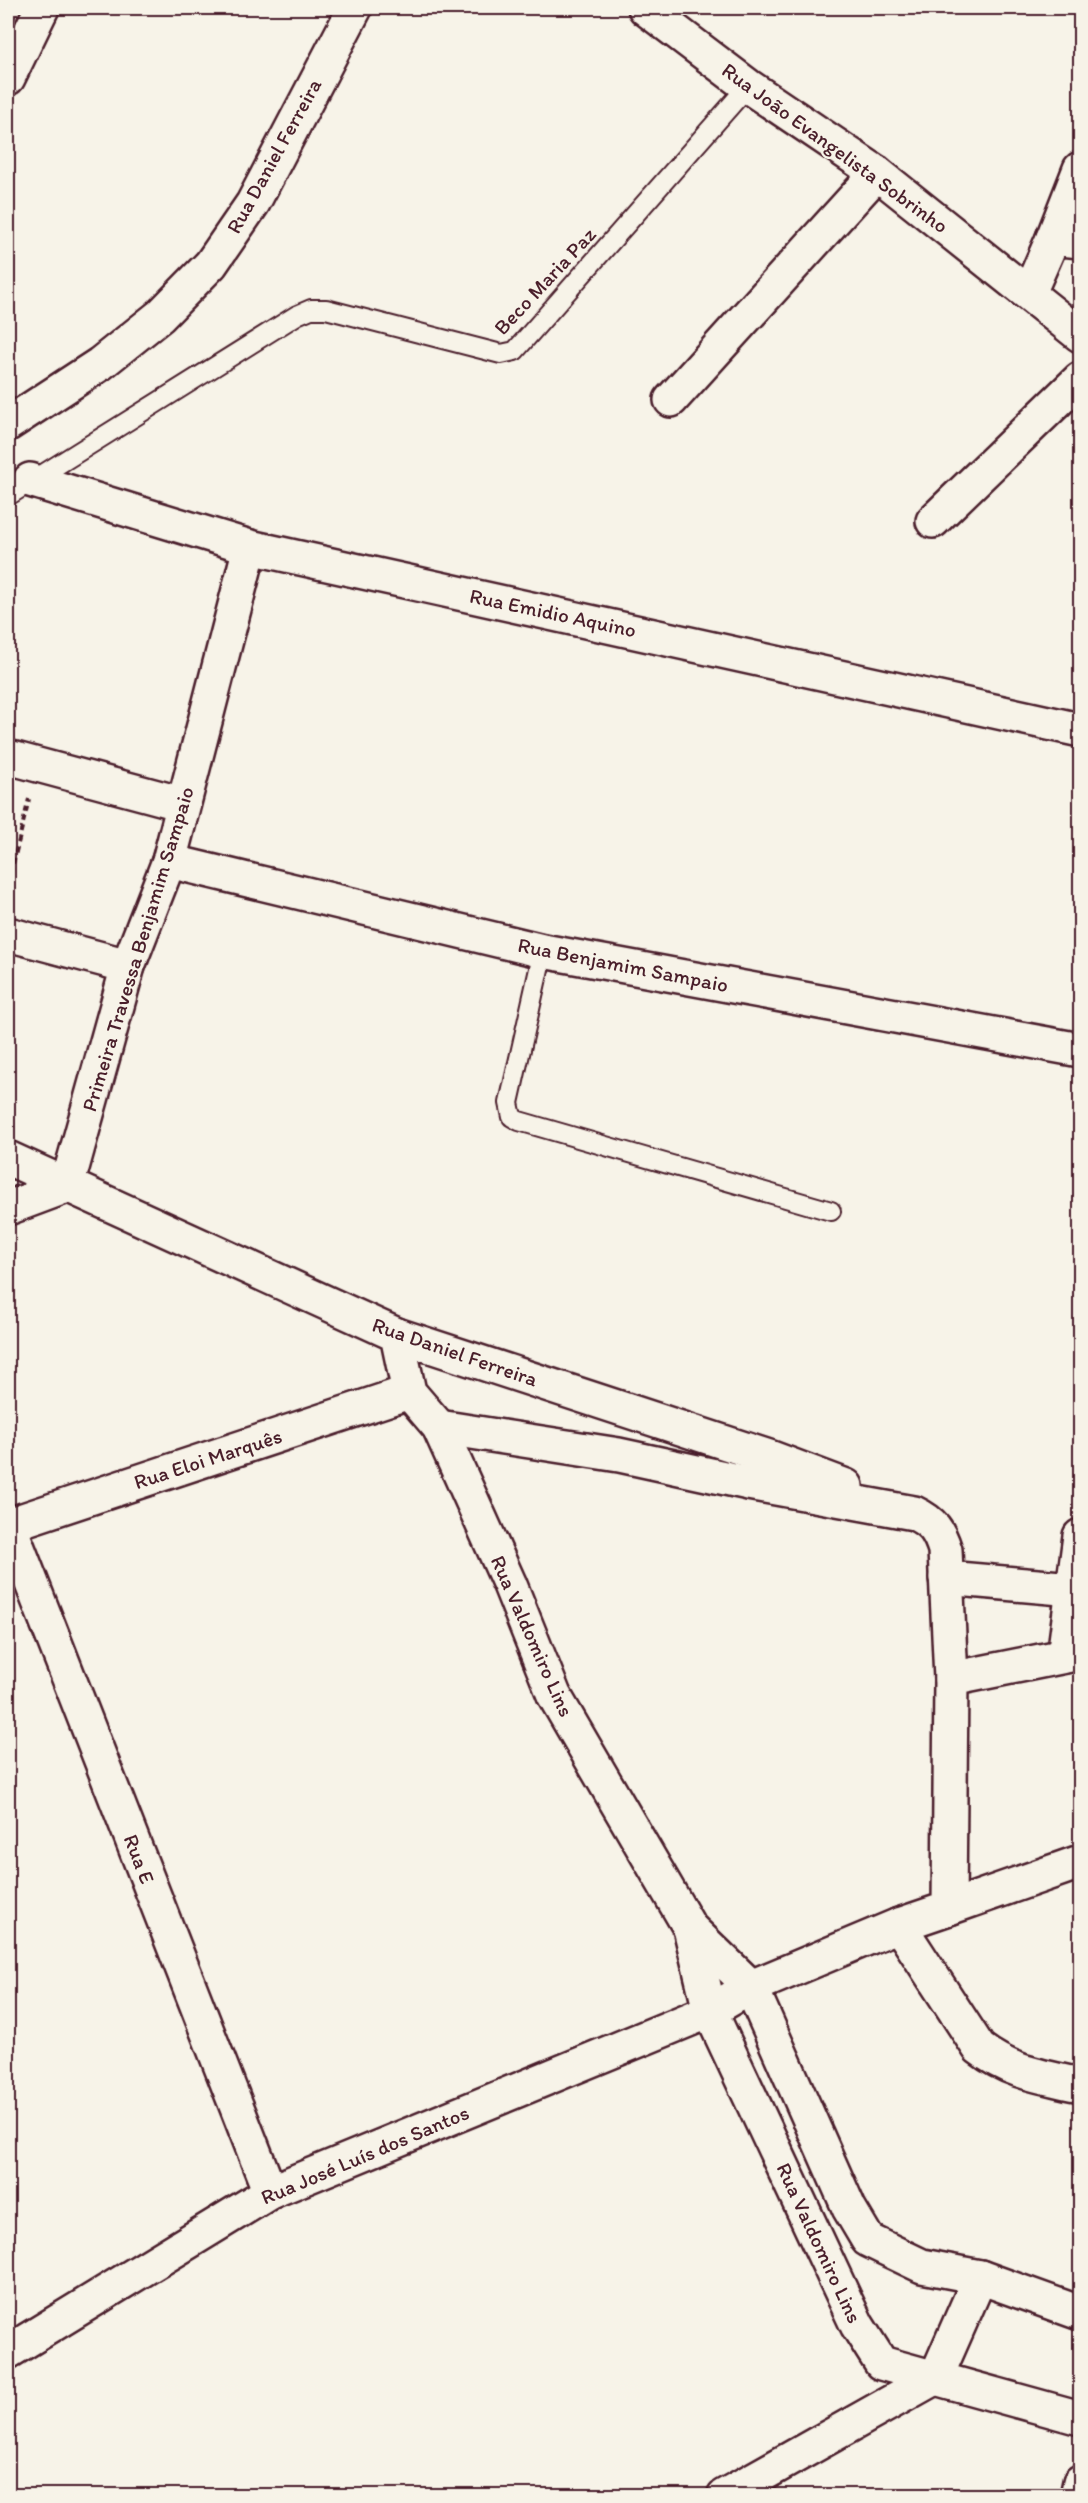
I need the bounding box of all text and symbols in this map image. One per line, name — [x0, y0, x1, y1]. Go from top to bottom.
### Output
street label: Rua João Evangelista Sobrinho — [717, 57, 953, 238]
street label: Rua Daniel Ferreira — [221, 74, 327, 238]
street label: Beco Maria Paz — [488, 222, 601, 340]
street label: Rua Emidio Aquino — [468, 583, 639, 642]
street label: Primeira Travessa Benjamim Sampaio — [76, 783, 199, 1114]
street label: Rua Benjamim Sampaio — [516, 932, 730, 997]
street label: Rua Daniel Ferreira — [369, 1312, 541, 1392]
street label: Rua Eloi Marquês — [131, 1423, 285, 1494]
street label: Rua Valdomiro Lins — [486, 1551, 579, 1720]
street label: Rua E — [119, 1831, 160, 1887]
street label: Rua José Luís dos Santos — [257, 2099, 473, 2210]
street label: Rua Valdomiro Lins — [771, 2159, 868, 2327]

